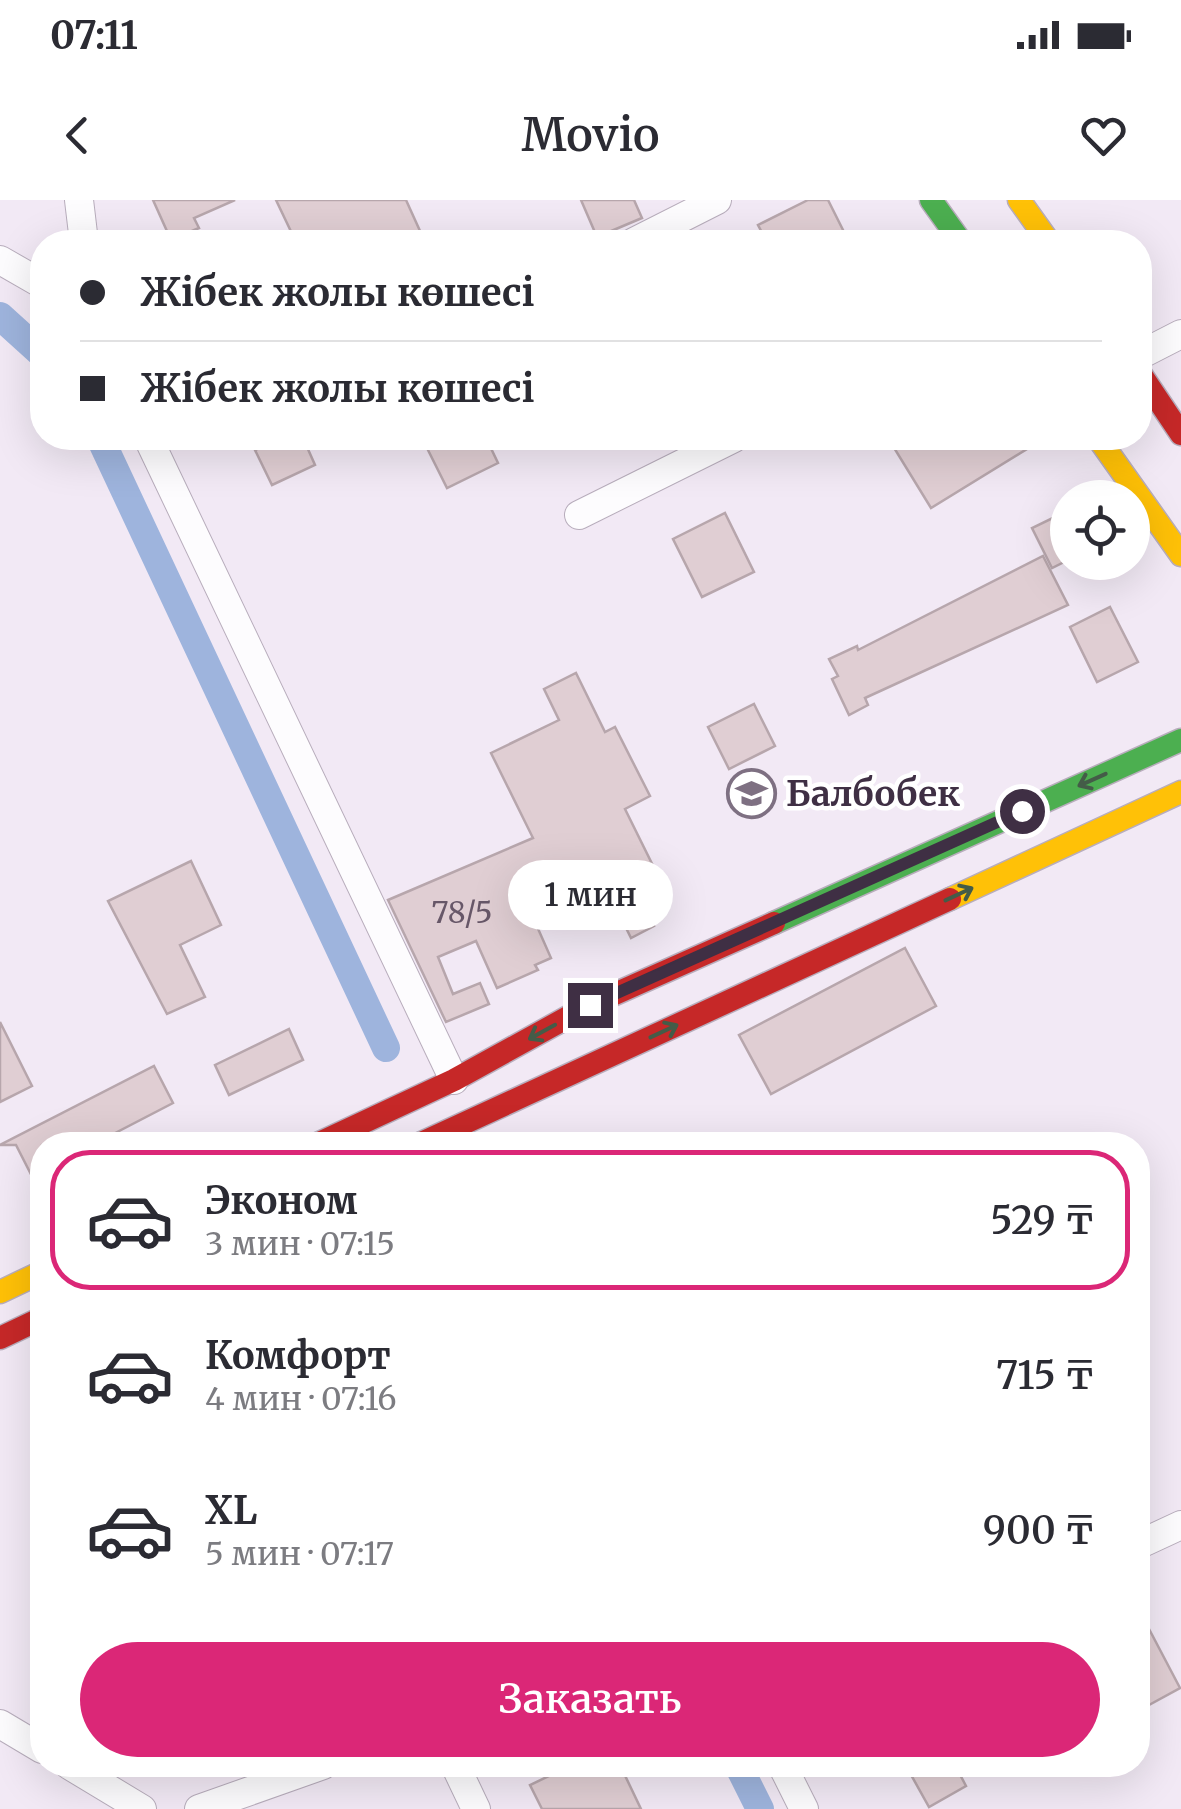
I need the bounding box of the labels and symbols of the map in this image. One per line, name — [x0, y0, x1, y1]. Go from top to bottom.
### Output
school or university icon: Балбобек — [725, 768, 777, 820]
place label: Балбобек — [786, 772, 960, 816]
one-way arrow — [1077, 772, 1108, 790]
route start — [1000, 789, 1045, 834]
callout: 1 мин — [508, 860, 672, 930]
one-way arrow — [943, 884, 973, 903]
house number: 78/5 — [431, 893, 493, 931]
route end — [568, 983, 613, 1028]
one-way arrow — [648, 1020, 678, 1039]
one-way arrow — [528, 1022, 558, 1042]

